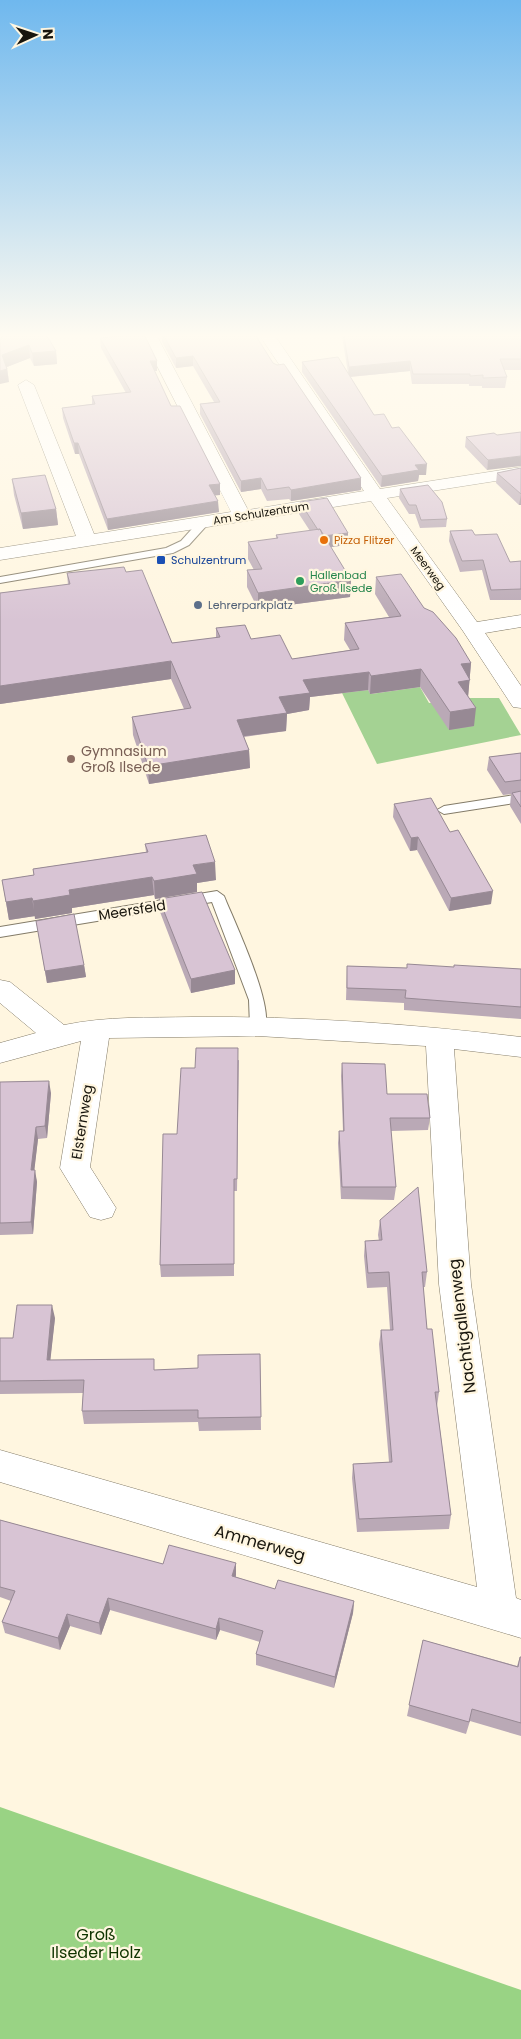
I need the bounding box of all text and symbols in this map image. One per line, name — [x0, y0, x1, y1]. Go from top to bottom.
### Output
north arrow — [10, 10, 60, 60]
text: N — [38, 29, 58, 40]
street label: Am Schulzentrum — [212, 498, 310, 528]
place label: Pizza Flitzer — [334, 532, 394, 548]
marker: Pizza Flitzer — [318, 534, 330, 546]
street label: Meerweg — [407, 543, 449, 593]
place label: Schulzentrum — [171, 552, 246, 568]
marker: Schulzentrum — [155, 554, 167, 566]
place label: Hallenbad Groß Ilsede — [310, 567, 373, 596]
marker: Hallenbad Groß Ilsede — [294, 575, 306, 587]
place label: Lehrerparkplatz — [208, 597, 293, 613]
marker: Lehrerparkplatz — [192, 599, 204, 611]
place label: Gymnasium Groß Ilsede — [81, 741, 167, 777]
marker: Gymnasium Groß Ilsede — [65, 753, 77, 765]
street label: Meersfeld — [97, 895, 167, 925]
street label: Elsternweg — [66, 1083, 98, 1161]
street label: Nachtigallenweg — [442, 1257, 482, 1395]
street label: Ammerweg — [212, 1519, 308, 1567]
park label: Groß Ilseder Holz — [51, 1923, 141, 1964]

